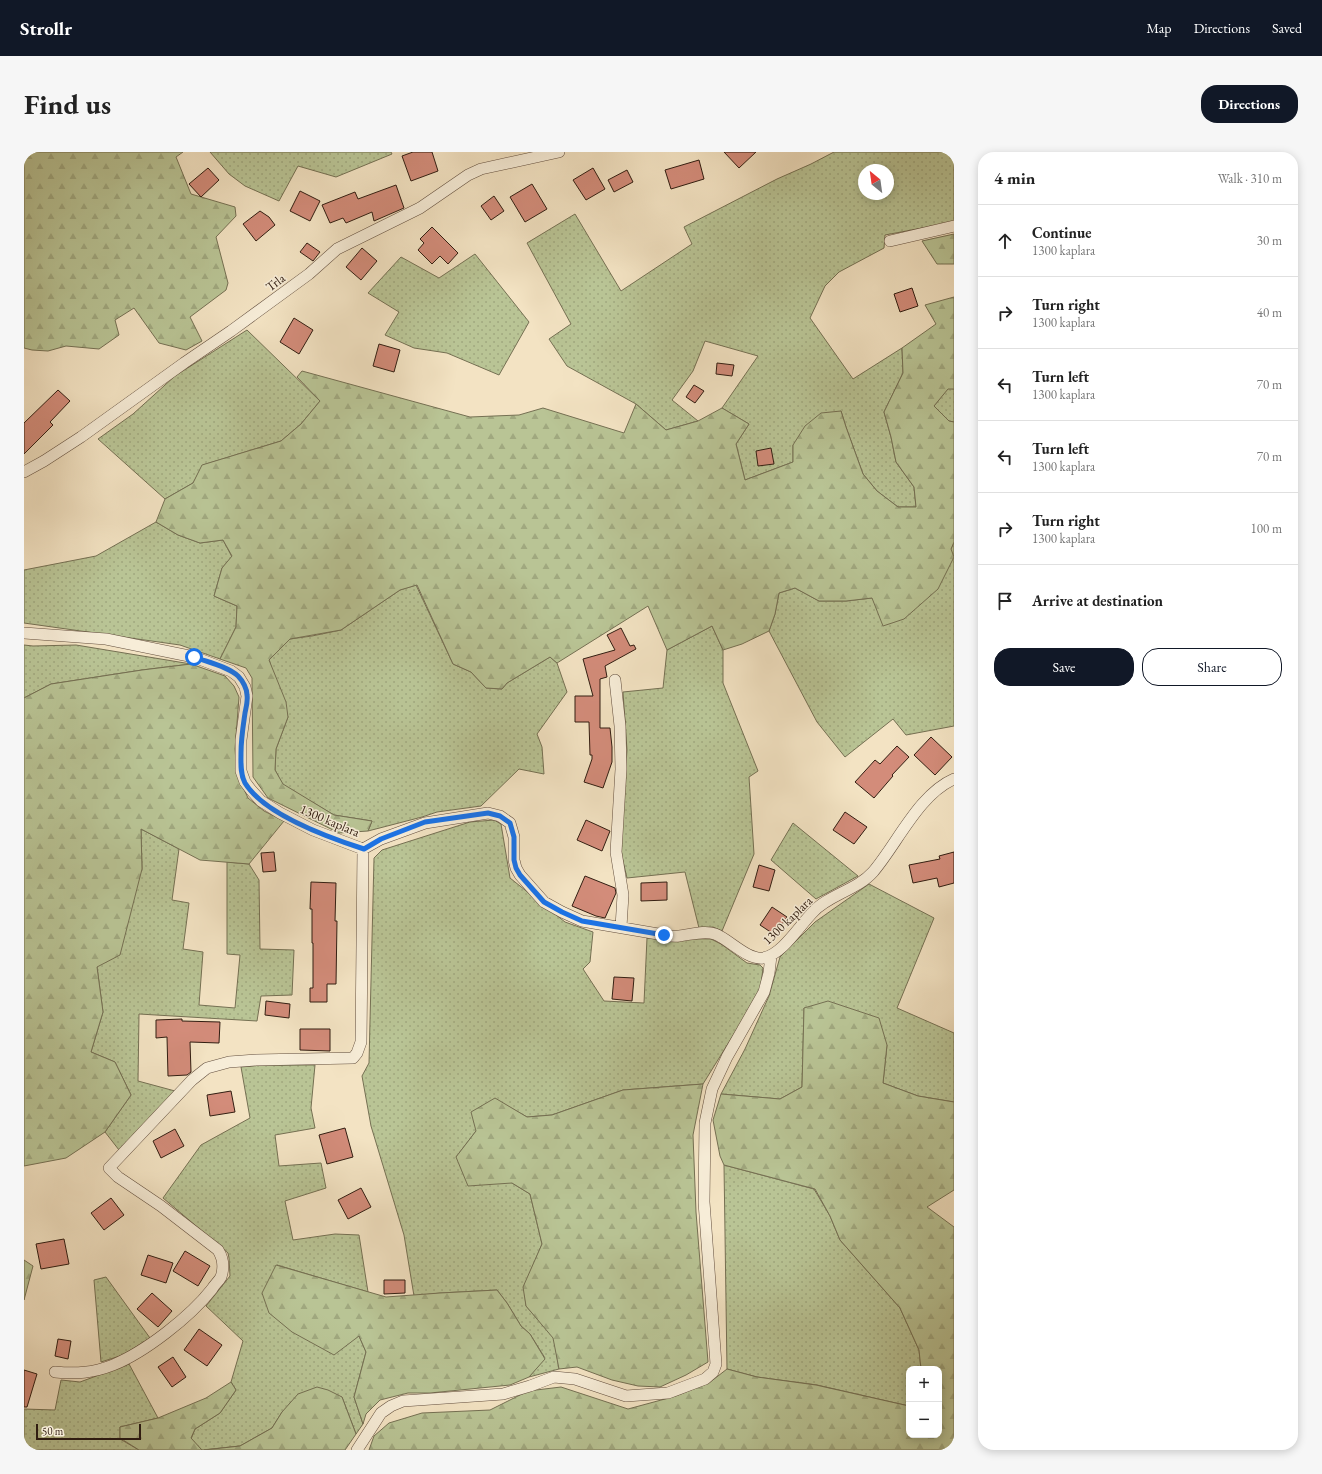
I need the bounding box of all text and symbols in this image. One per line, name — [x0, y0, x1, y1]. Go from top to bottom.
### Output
text: Strollr — [20, 16, 72, 41]
text: Map — [1146, 19, 1172, 37]
text: Directions — [1194, 19, 1250, 37]
text: Saved — [1272, 19, 1302, 37]
button: Directions — [1201, 85, 1298, 123]
text: Find us — [24, 86, 111, 122]
north arrow — [858, 164, 894, 200]
text: 4 min — [994, 167, 1035, 189]
text: Walk · 310 m — [1218, 170, 1282, 187]
text: Continue — [1032, 223, 1092, 242]
icon: ahead — [994, 230, 1016, 252]
text: 30 m — [1257, 232, 1282, 249]
text: 1300 kaplara — [1032, 242, 1095, 259]
street label: Trla — [262, 269, 289, 295]
text: Turn right — [1032, 295, 1100, 314]
icon: right — [994, 302, 1016, 324]
text: 40 m — [1257, 304, 1282, 321]
text: 1300 kaplara — [1032, 314, 1095, 331]
text: Turn left — [1032, 367, 1089, 386]
icon: left — [994, 374, 1016, 396]
text: 70 m — [1257, 376, 1282, 393]
text: 1300 kaplara — [1032, 386, 1095, 403]
text: Turn left — [1032, 439, 1089, 458]
icon: left — [994, 446, 1016, 468]
text: 70 m — [1257, 448, 1282, 465]
text: 1300 kaplara — [1032, 458, 1095, 475]
text: Turn right — [1032, 511, 1100, 530]
icon: right — [994, 518, 1016, 540]
text: 100 m — [1251, 520, 1282, 537]
text: 1300 kaplara — [1032, 530, 1095, 547]
icon: arrive — [994, 590, 1016, 612]
text: Arrive at destination — [1032, 591, 1163, 610]
route start — [185, 648, 203, 666]
button: Save — [994, 648, 1134, 686]
button: Share — [1142, 648, 1282, 686]
street label: 1300 kaplara — [297, 800, 363, 841]
street label: 1300 kaplara — [759, 892, 817, 948]
route end — [655, 926, 673, 944]
map controls — [906, 1366, 942, 1438]
button: + — [906, 1366, 942, 1402]
button: − — [906, 1402, 942, 1438]
scale bar — [36, 1422, 141, 1441]
text: 50 m — [42, 1424, 63, 1438]

